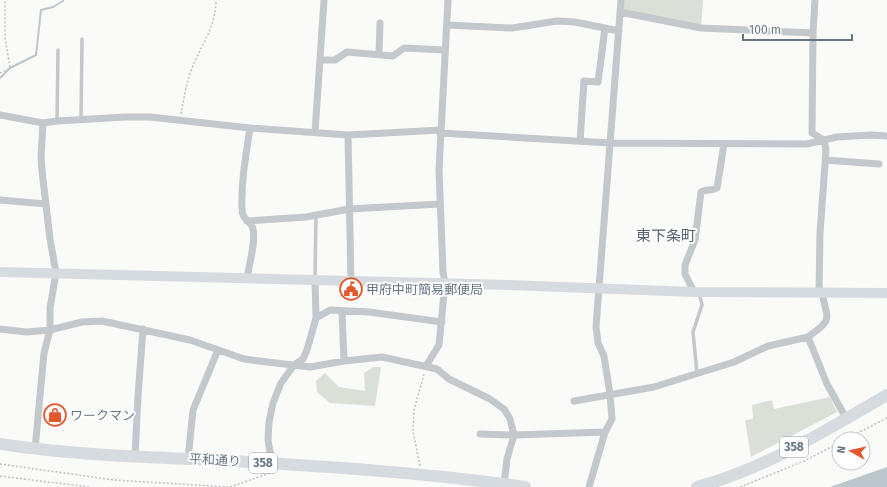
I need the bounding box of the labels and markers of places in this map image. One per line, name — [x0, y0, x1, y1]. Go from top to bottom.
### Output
public building icon: 甲府中町簡易郵便局 — [338, 276, 364, 302]
place label: 甲府中町簡易郵便局 — [366, 282, 483, 297]
shop icon: ワークマン — [42, 402, 68, 428]
place label: ワークマン — [70, 408, 135, 423]

